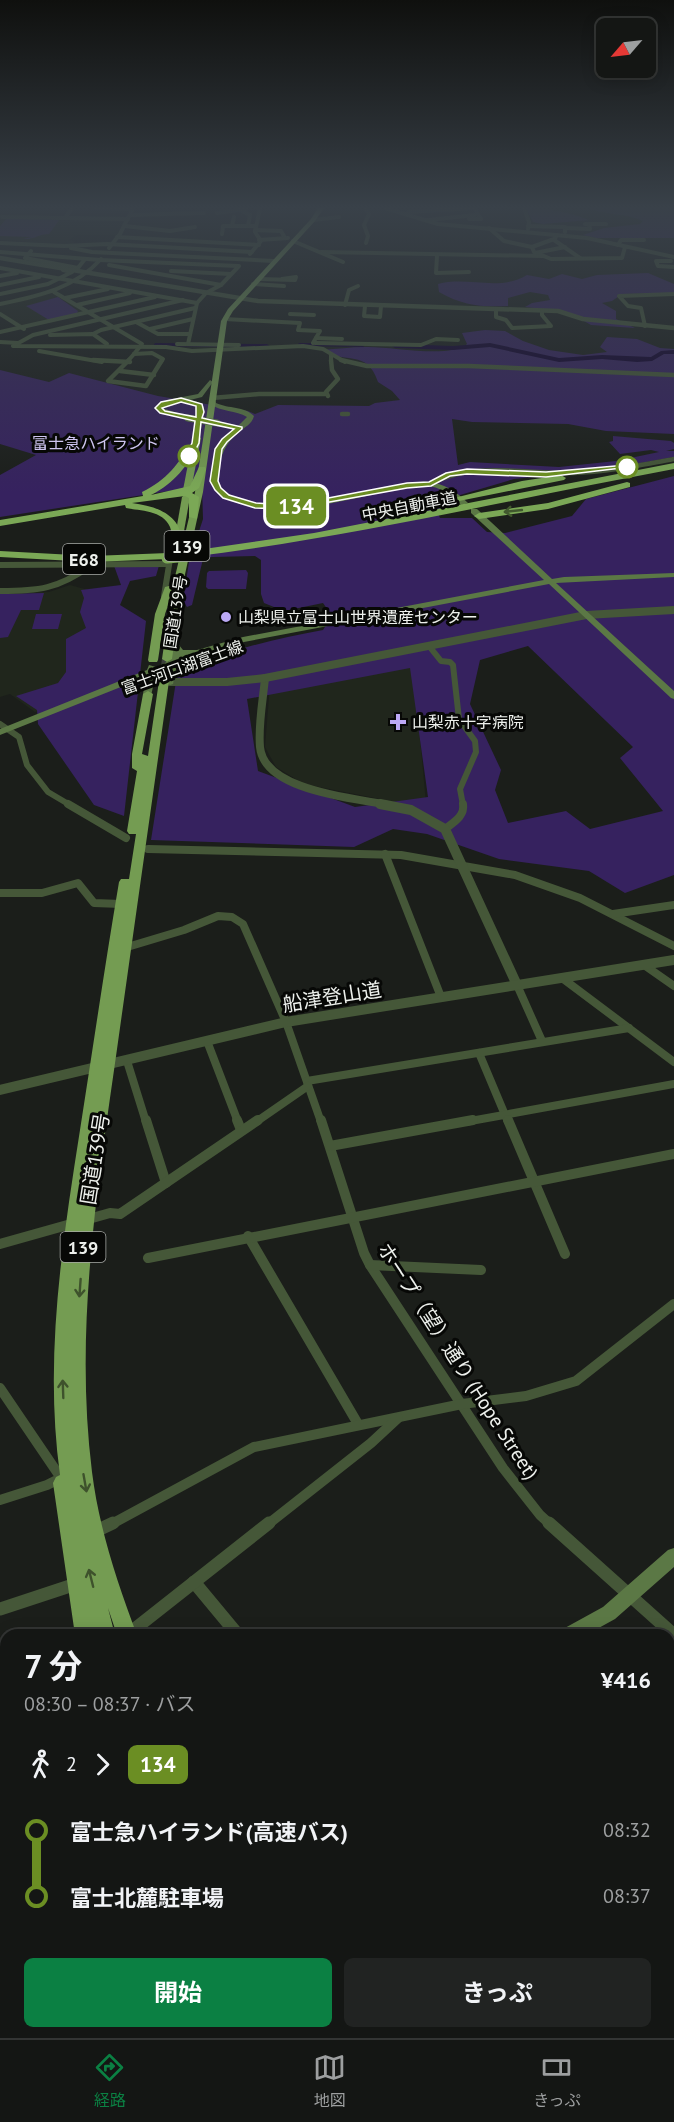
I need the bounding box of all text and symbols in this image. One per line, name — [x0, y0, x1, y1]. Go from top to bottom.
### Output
north arrow — [596, 18, 656, 78]
map controls — [596, 18, 656, 78]
park label: 富士急ハイランド — [32, 433, 160, 453]
unlabelled marker — [178, 445, 200, 467]
unlabelled marker — [616, 456, 638, 478]
line badge: 134 — [262, 486, 330, 526]
street label: 中央自動車道 — [360, 487, 458, 525]
text: 134 — [278, 493, 314, 520]
one-way arrow — [504, 506, 524, 517]
road number: 139 — [164, 531, 210, 561]
road number: E68 — [63, 544, 105, 574]
street label: 国道139号 — [159, 574, 191, 650]
place label: 山梨県立富士山世界遺産センター — [238, 607, 478, 627]
marker: 山梨県立富士山世界遺産センター — [219, 610, 233, 624]
street label: 富士河口湖富士線 — [118, 636, 246, 698]
place label: 山梨赤十字病院 — [412, 712, 524, 732]
marker: 山梨赤十字病院 — [389, 713, 407, 731]
street label: 船津登山道 — [281, 976, 383, 1018]
street label: 国道139号 — [75, 1111, 115, 1207]
road number: 139 — [60, 1232, 106, 1262]
street label: ホープ（望）通り (Hope Street) — [372, 1238, 544, 1484]
one-way arrow — [74, 1278, 85, 1298]
one-way arrow — [58, 1380, 69, 1400]
one-way arrow — [80, 1472, 91, 1492]
one-way arrow — [85, 1569, 97, 1588]
text: 7 分 — [24, 1644, 82, 1687]
text: ¥416 — [601, 1666, 651, 1694]
text: 08:30 – 08:37 · バス — [24, 1691, 196, 1717]
icon: walk — [24, 1748, 57, 1781]
icon: forward — [86, 1748, 119, 1781]
text: 2 — [66, 1751, 77, 1777]
text: 134 — [140, 1751, 176, 1778]
text: 08:32 — [603, 1817, 651, 1843]
text: 富士急ハイランド(高速バス) — [70, 1818, 348, 1846]
text: 08:37 — [603, 1883, 651, 1909]
text: 富士北麓駐車場 — [70, 1884, 224, 1912]
button: 開始 — [24, 1958, 332, 2027]
button: きっぷ — [344, 1958, 651, 2027]
tab: 経路 — [93, 2051, 126, 2111]
tab: 地図 — [313, 2051, 346, 2111]
tab: きっぷ — [533, 2051, 581, 2111]

